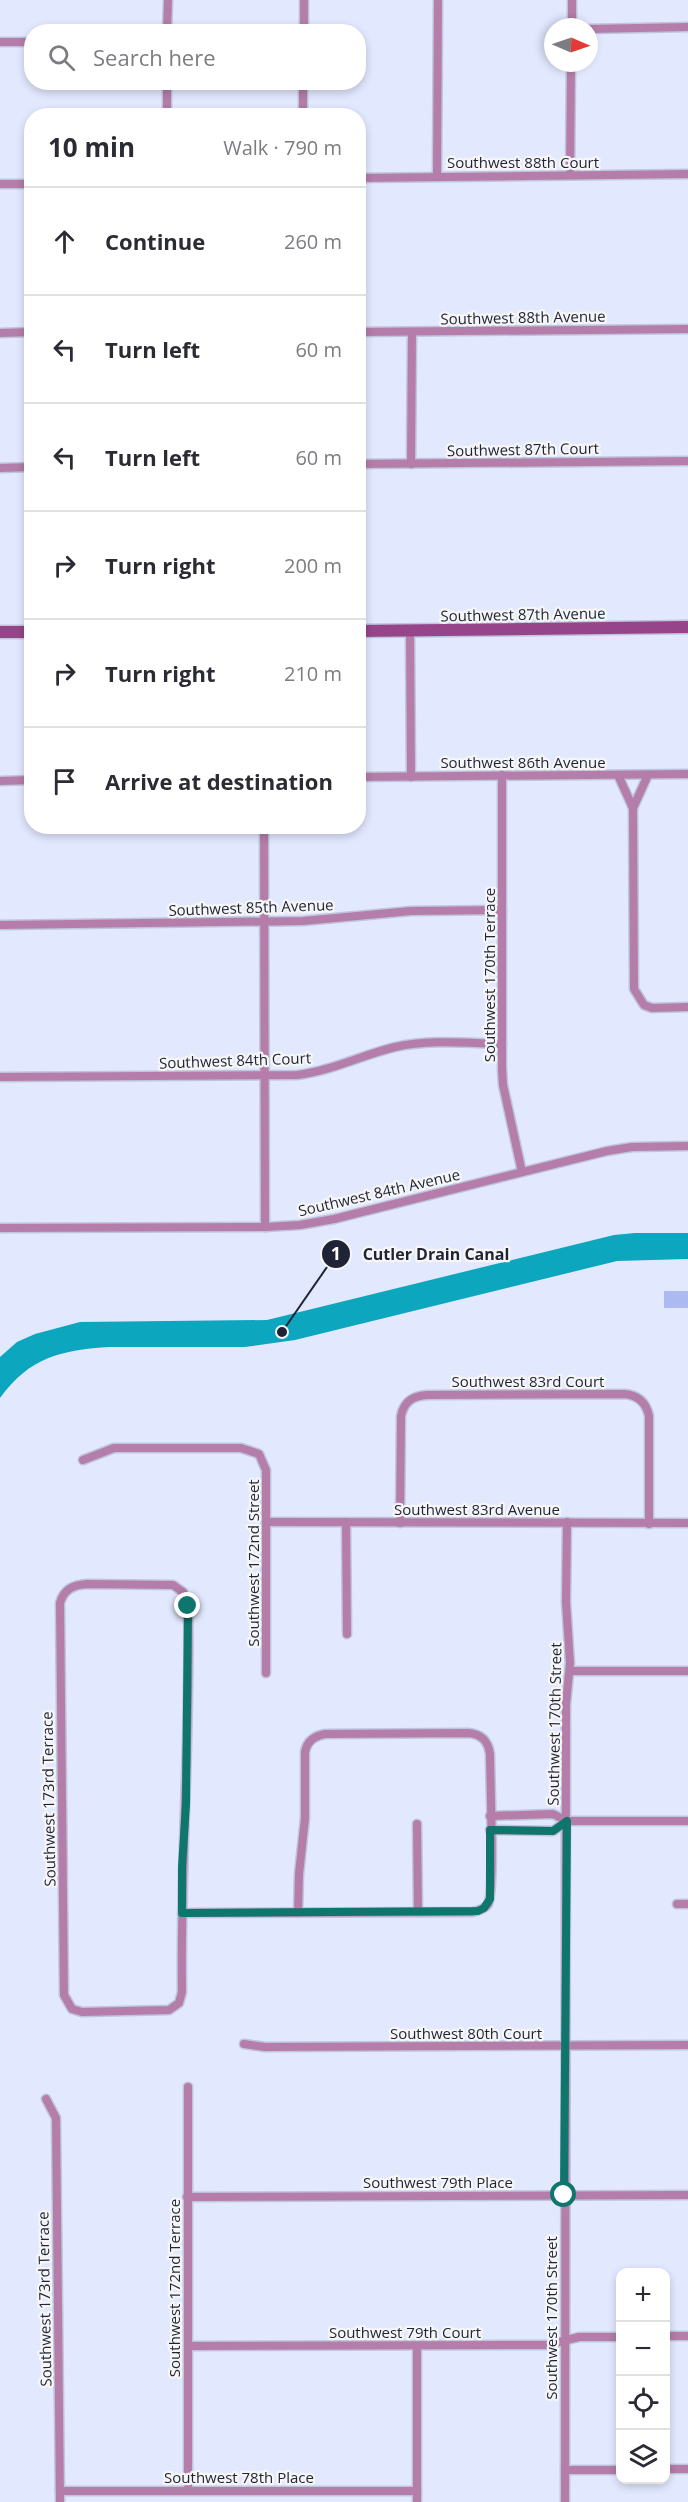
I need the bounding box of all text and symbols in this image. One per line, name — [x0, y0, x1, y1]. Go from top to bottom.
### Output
north arrow — [544, 18, 598, 72]
search box — [24, 24, 366, 90]
icon: search — [45, 41, 78, 74]
text: Search here — [93, 42, 216, 72]
text: 10 min — [48, 129, 135, 165]
text: Walk · 790 m — [223, 134, 342, 161]
street label: Southwest 88th Court — [447, 152, 599, 172]
icon: ahead — [48, 225, 81, 258]
text: Continue — [105, 226, 205, 256]
text: 260 m — [284, 228, 342, 255]
street label: Southwest 88th Avenue — [440, 306, 606, 328]
icon: left — [48, 333, 81, 366]
text: Turn left — [105, 334, 200, 364]
text: 60 m — [295, 336, 342, 363]
street label: Southwest 87th Court — [447, 438, 599, 460]
icon: left — [48, 441, 81, 474]
text: Turn left — [105, 442, 200, 472]
text: 60 m — [295, 444, 342, 471]
icon: right — [48, 549, 81, 582]
text: Turn right — [105, 550, 216, 580]
text: 200 m — [284, 552, 342, 579]
street label: Southwest 87th Avenue — [440, 603, 606, 625]
icon: right — [48, 657, 81, 690]
text: Turn right — [105, 658, 216, 688]
text: 210 m — [284, 660, 342, 687]
street label: Southwest 86th Avenue — [440, 752, 606, 772]
icon: arrive — [48, 765, 81, 798]
text: Arrive at destination — [105, 766, 333, 796]
street label: Southwest 170th Terrace — [479, 888, 499, 1062]
street label: Southwest 85th Avenue — [168, 894, 334, 920]
street label: Southwest 84th Court — [159, 1047, 311, 1073]
street label: Southwest 84th Avenue — [296, 1164, 462, 1220]
callout: Cutler Drain Canal — [321, 1237, 522, 1271]
text: 1 — [331, 1241, 341, 1265]
text: Cutler Drain Canal — [363, 1243, 509, 1265]
street label: Southwest 83rd Court — [452, 1371, 604, 1391]
street label: Southwest 172nd Street — [243, 1479, 263, 1647]
street label: Southwest 83rd Avenue — [394, 1499, 560, 1519]
route end — [174, 1592, 200, 1618]
street label: Southwest 170th Street — [543, 1642, 565, 1806]
street label: Southwest 173rd Terrace — [36, 1711, 60, 1887]
street label: Southwest 80th Court — [390, 2023, 542, 2043]
street label: Southwest 79th Place — [363, 2172, 513, 2192]
route start — [550, 2181, 576, 2207]
street label: Southwest 172nd Terrace — [164, 2199, 184, 2377]
street label: Southwest 173rd Terrace — [32, 2211, 56, 2387]
street label: Southwest 170th Street — [541, 2236, 561, 2400]
map controls — [616, 2268, 670, 2484]
button: + — [616, 2268, 670, 2322]
street label: Southwest 79th Court — [329, 2322, 481, 2342]
button: − — [616, 2322, 670, 2376]
button: locate — [616, 2376, 670, 2430]
button: layers — [616, 2430, 670, 2484]
street label: Southwest 78th Place — [164, 2467, 314, 2487]

